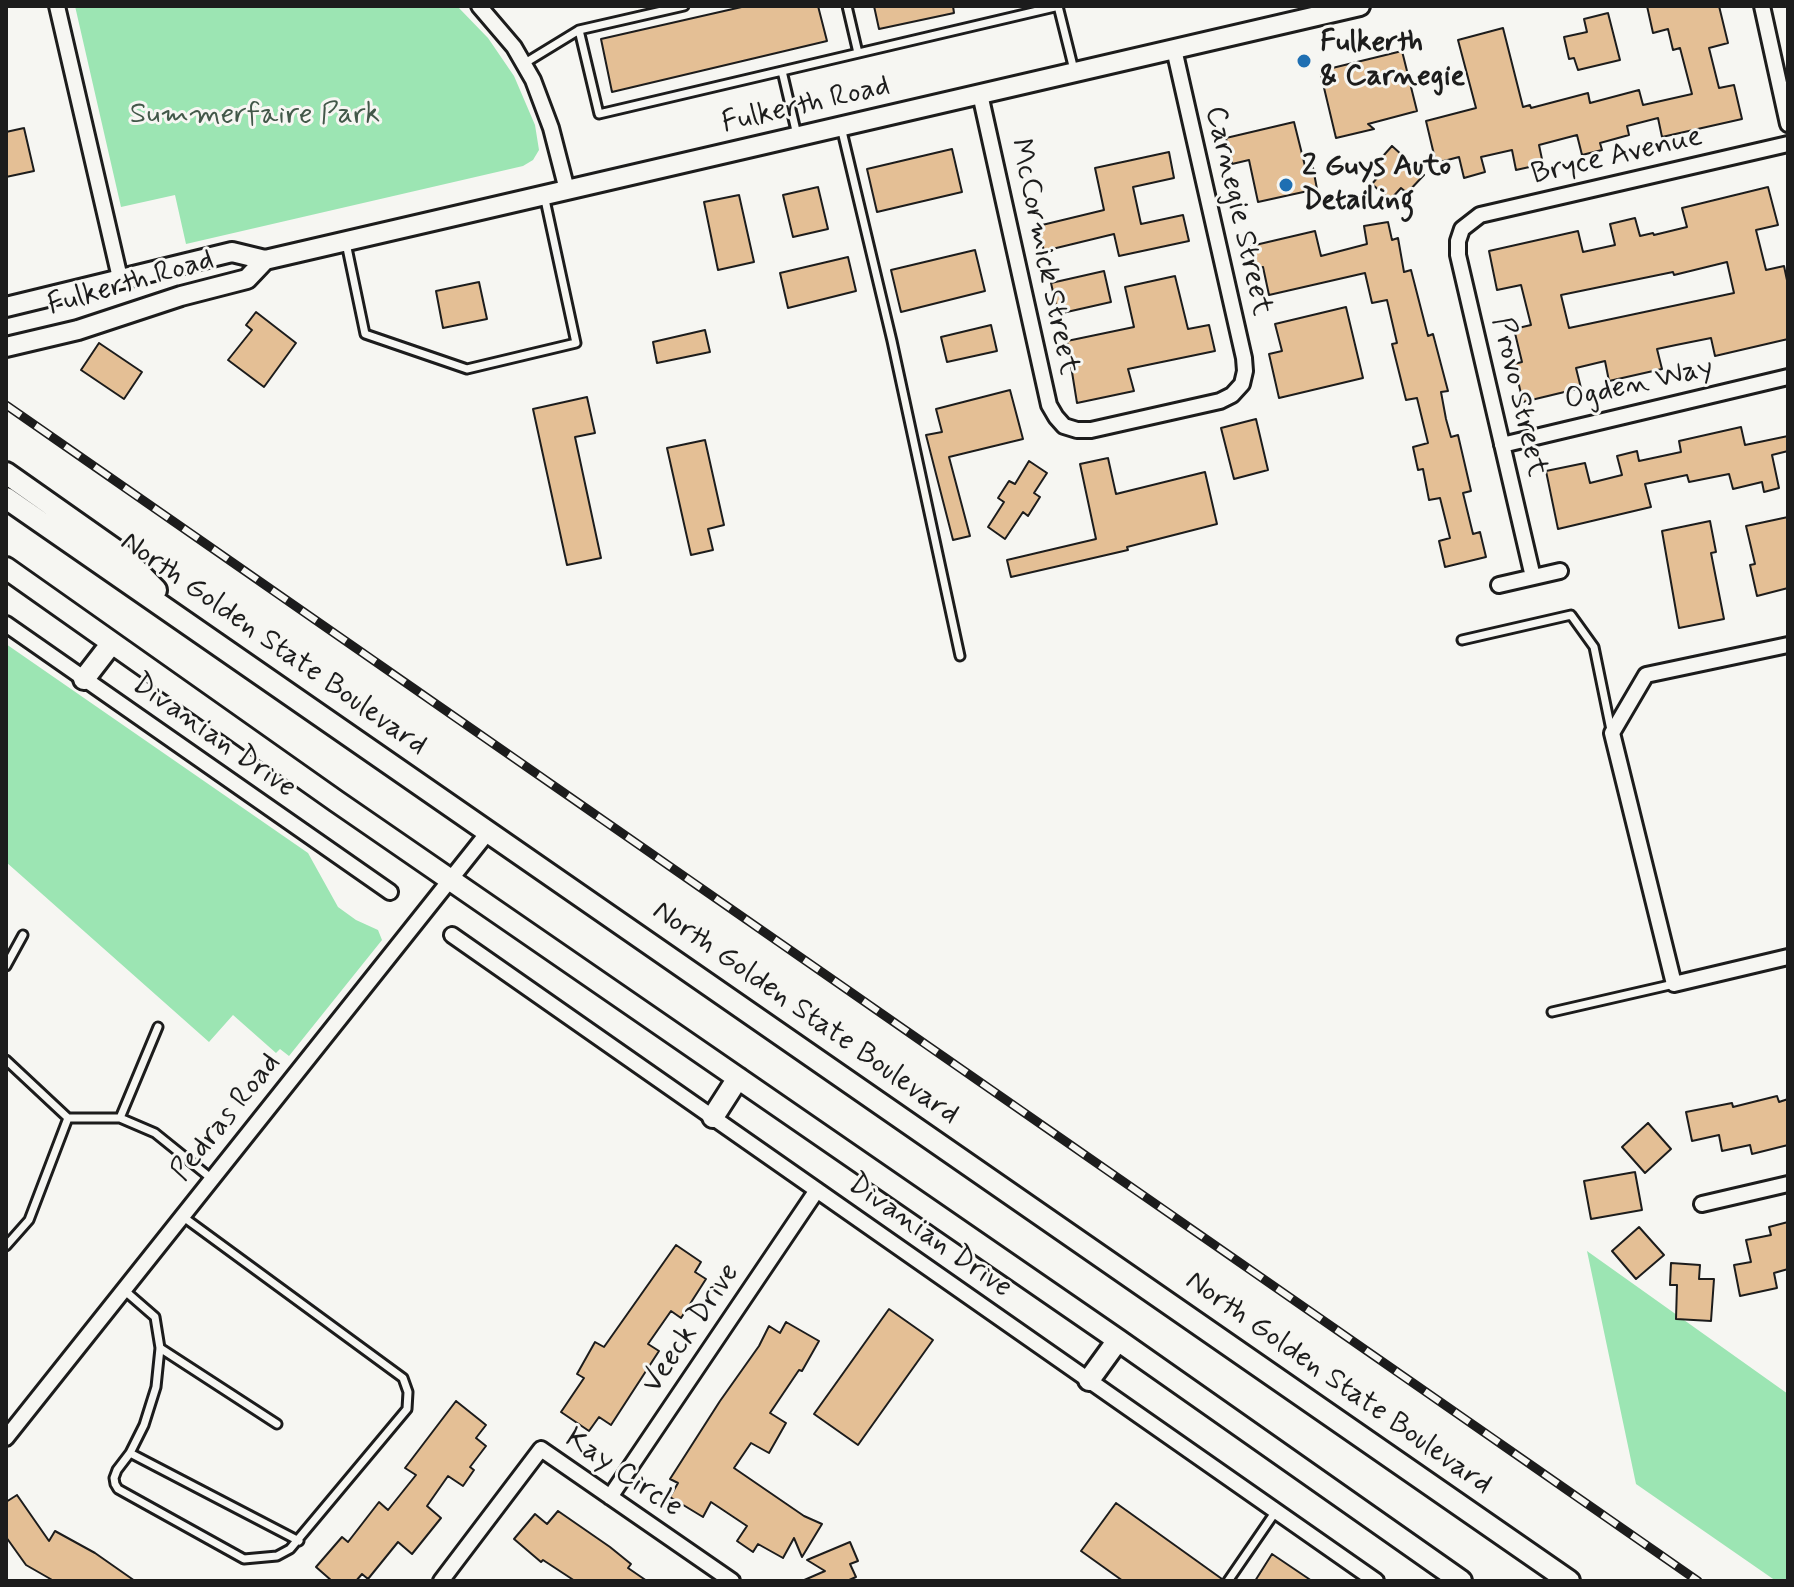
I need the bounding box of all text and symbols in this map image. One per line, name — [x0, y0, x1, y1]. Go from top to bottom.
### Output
place label: Fulkerth & Carnegie — [1320, 26, 1465, 96]
marker: Fulkerth & Carnegie — [1295, 52, 1313, 70]
street label: Fulkerth Road — [718, 69, 894, 143]
park label: Summerfaire Park — [130, 98, 380, 134]
street label: Carnegie Street — [1195, 103, 1279, 319]
street label: Bryce Avenue — [1528, 120, 1706, 194]
street label: McCormick Street — [1000, 136, 1086, 378]
place label: 2 Guys Auto Detailing — [1302, 150, 1451, 220]
marker: 2 Guys Auto Detailing — [1277, 176, 1295, 194]
street label: Fulkerth Road — [44, 243, 218, 325]
street label: Provo Street — [1482, 314, 1554, 480]
street label: Ogden Way — [1561, 350, 1717, 420]
street label: North Golden State Boulevard — [113, 525, 433, 765]
street label: Divanian Drive — [124, 667, 302, 807]
street label: North Golden State Boulevard — [645, 894, 965, 1134]
street label: Pedras Road — [164, 1047, 290, 1189]
street label: Divanian Drive — [840, 1167, 1018, 1307]
street label: Veeck Drive — [636, 1257, 748, 1401]
street label: North Golden State Boulevard — [1178, 1264, 1498, 1504]
street label: Kay Circle — [557, 1422, 689, 1526]

